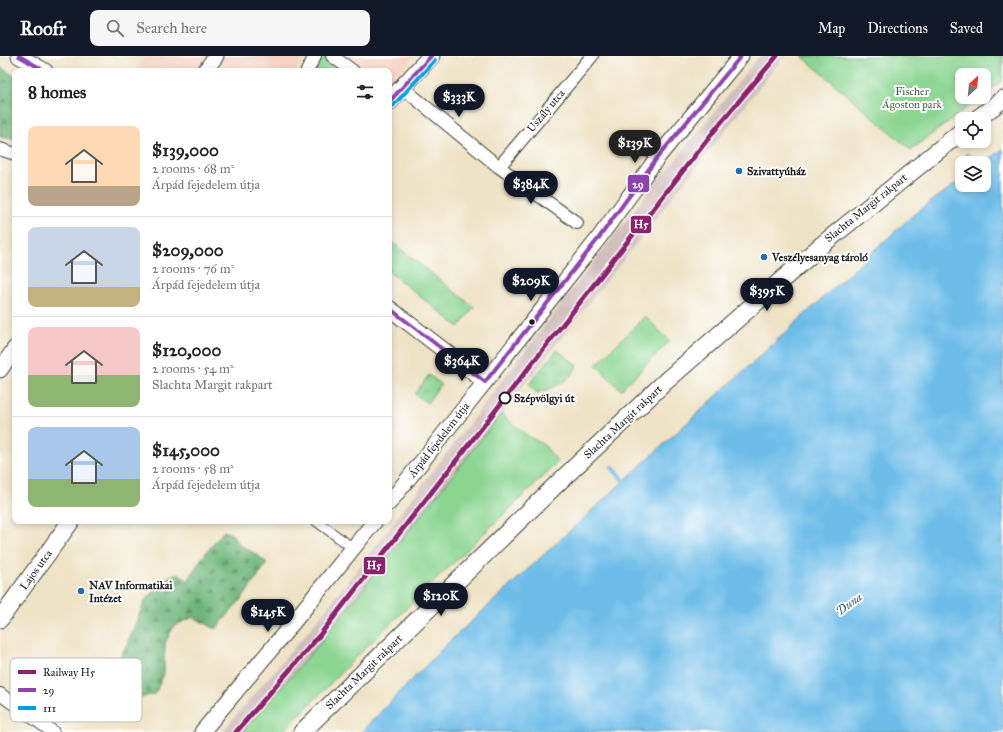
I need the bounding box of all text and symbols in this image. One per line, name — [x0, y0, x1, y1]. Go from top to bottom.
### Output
search box — [90, 10, 370, 46]
text: Roofr — [20, 17, 66, 40]
icon: search — [104, 17, 126, 39]
text: Search here — [136, 19, 207, 37]
text: Map — [818, 20, 845, 37]
text: Directions — [867, 20, 928, 37]
text: Saved — [950, 20, 983, 37]
north arrow — [955, 68, 991, 104]
map controls — [955, 68, 991, 192]
icon: filters — [354, 81, 376, 103]
text: 8 homes — [28, 82, 86, 103]
pin: $333K — [431, 84, 487, 118]
park label: Fischer Ágoston park — [881, 85, 943, 111]
street label: Uszály utca — [524, 87, 568, 135]
text: $333K — [443, 89, 475, 105]
button: locate — [955, 112, 991, 148]
pin: $139K — [607, 130, 663, 164]
text: $139K — [618, 135, 652, 151]
text: $139,000 — [152, 140, 219, 161]
icon: home — [60, 142, 108, 190]
button: layers — [955, 156, 991, 192]
text: 2 rooms · 68 m² — [152, 161, 234, 177]
place label: Szivattyúház — [747, 165, 807, 179]
marker: Szivattyúház — [734, 166, 744, 176]
pin: $384K — [503, 171, 559, 205]
street label: Slachta Margit rakpart — [822, 171, 910, 245]
line badge: 29 — [627, 174, 650, 193]
text: $384K — [513, 176, 549, 192]
text: Árpád fejedelem útja — [152, 177, 260, 193]
text: 29 — [632, 178, 644, 192]
line badge: H5 — [630, 215, 652, 234]
text: H5 — [634, 218, 649, 231]
text: $209,000 — [152, 240, 224, 261]
icon: home — [60, 243, 108, 291]
place label: Veszélyesanyag tároló — [771, 251, 868, 265]
marker: Veszélyesanyag tároló — [759, 252, 769, 262]
text: 2 rooms · 76 m² — [152, 261, 234, 277]
pin: $209K — [503, 268, 559, 302]
text: $209K — [512, 273, 550, 289]
text: Árpád fejedelem útja — [152, 277, 260, 293]
pin: $395K — [739, 278, 795, 312]
text: $395K — [749, 283, 785, 299]
unlabelled marker — [527, 317, 537, 327]
text: $120,000 — [152, 340, 221, 361]
icon: home — [60, 343, 108, 391]
pin: $364K — [434, 348, 490, 382]
text: $364K — [444, 353, 480, 369]
text: 2 rooms · 54 m² — [152, 361, 234, 377]
text: Slachta Margit rakpart — [152, 377, 273, 393]
street label: Slachta Margit rakpart — [581, 382, 665, 462]
marker: Szépvölgyi út — [498, 391, 512, 405]
place label: Szépvölgyi út — [514, 392, 575, 406]
street label: Árpád fejedelem útja — [405, 400, 472, 481]
text: $145,000 — [152, 440, 220, 461]
icon: home — [60, 443, 108, 491]
text: 2 rooms · 58 m² — [152, 461, 234, 477]
text: Árpád fejedelem útja — [152, 477, 260, 493]
street label: Lajos utca — [17, 547, 55, 593]
line badge: H5 — [363, 556, 386, 575]
text: H5 — [367, 559, 382, 572]
place label: NAV Informatikai Intézet — [89, 579, 173, 605]
pin: $120K — [413, 583, 469, 617]
marker: NAV Informatikai Intézet — [76, 586, 86, 596]
text: $120K — [423, 588, 459, 604]
water label: Duna — [833, 590, 865, 618]
pin: $145K — [240, 599, 296, 633]
text: $145K — [250, 604, 286, 620]
street label: Slachta Margit rakpart — [323, 632, 405, 712]
legend — [10, 658, 142, 722]
text: Railway H5 — [43, 666, 95, 679]
text: 29 — [43, 684, 54, 697]
text: 111 — [43, 702, 56, 715]

